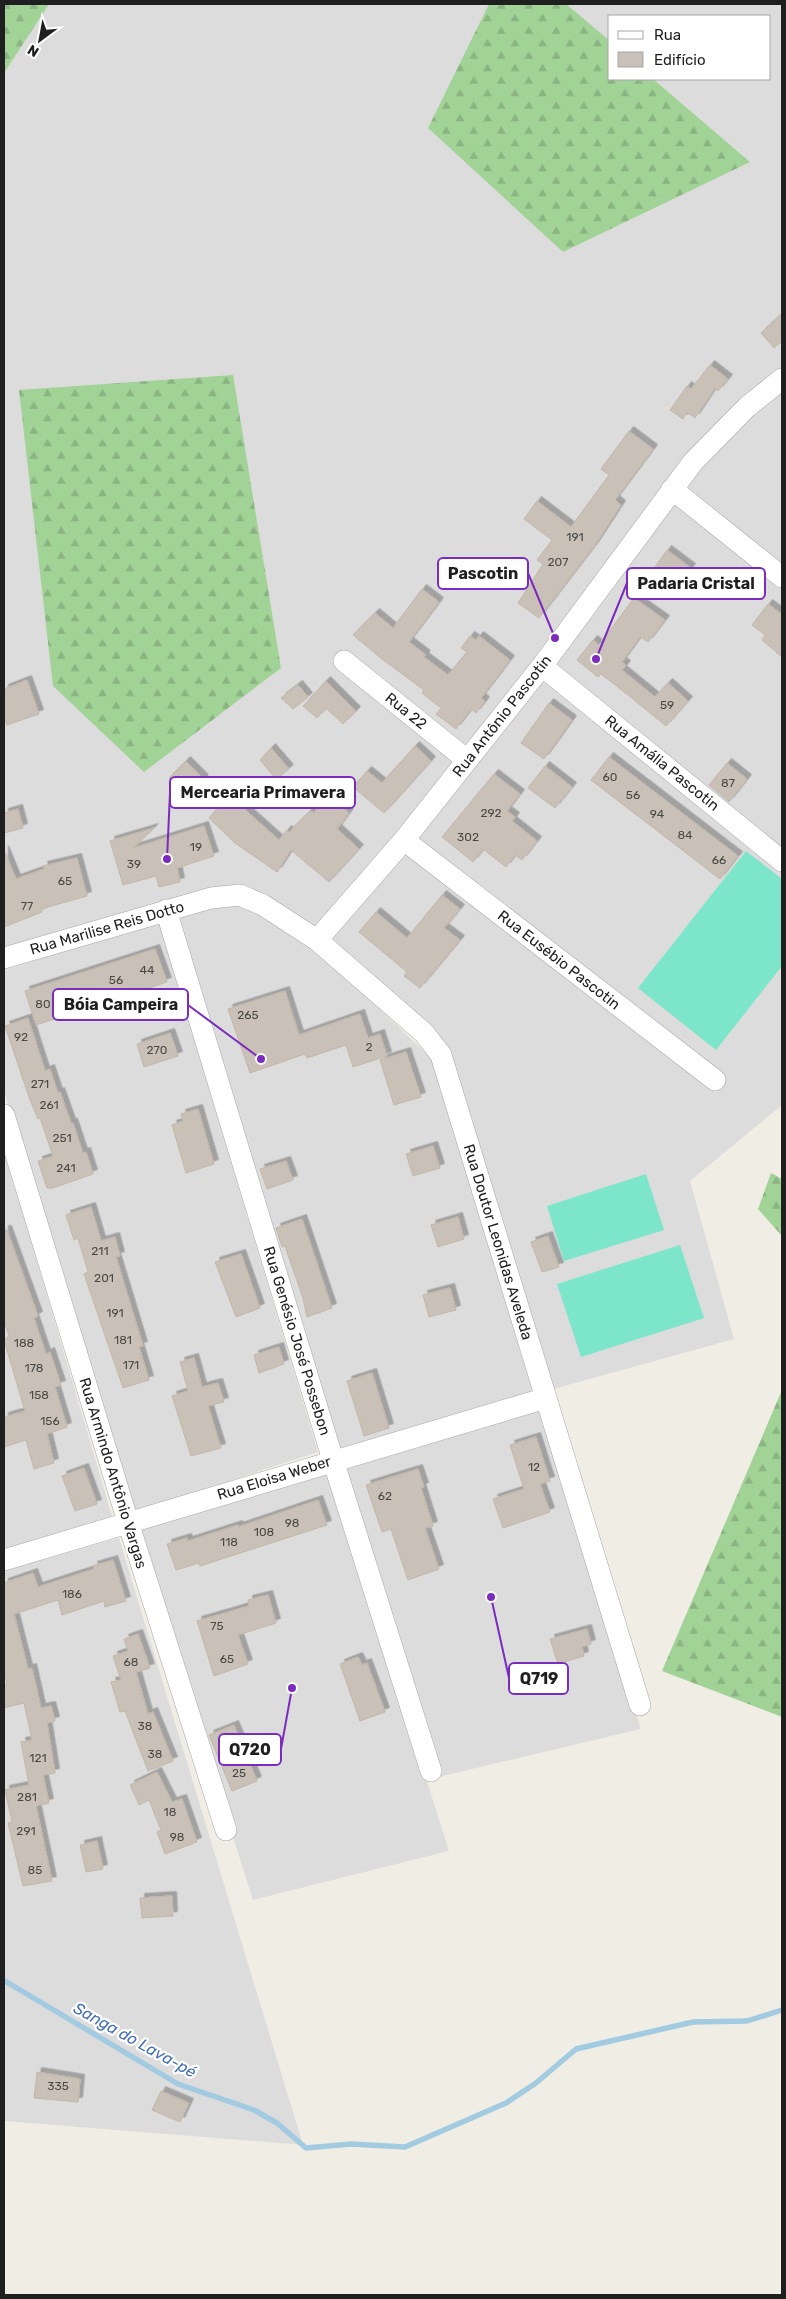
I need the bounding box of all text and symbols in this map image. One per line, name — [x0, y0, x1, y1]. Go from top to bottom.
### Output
north arrow — [15, 15, 65, 65]
legend — [608, 15, 771, 80]
text: Rua — [654, 26, 681, 44]
text: N — [25, 41, 42, 60]
text: Edifício — [654, 51, 706, 69]
house number: 191 — [566, 530, 584, 544]
house number: 207 — [548, 555, 568, 569]
callout: Pascotin — [438, 558, 528, 589]
text: Pascotin — [448, 564, 518, 583]
callout: Padaria Cristal — [627, 568, 765, 599]
text: Padaria Cristal — [637, 574, 755, 593]
street label: Rua Antônio Pascotin — [449, 651, 555, 781]
street label: Rua 22 — [382, 689, 431, 733]
house number: 59 — [660, 698, 674, 712]
street label: Rua Amália Pascotin — [601, 711, 723, 815]
house number: 60 — [603, 770, 617, 784]
house number: 87 — [721, 776, 735, 790]
callout: Mercearia Primavera — [170, 777, 355, 808]
text: Mercearia Primavera — [181, 783, 345, 802]
house number: 56 — [626, 788, 640, 802]
house number: 292 — [480, 806, 502, 820]
house number: 94 — [650, 807, 665, 821]
house number: 84 — [677, 828, 693, 842]
house number: 302 — [457, 830, 479, 844]
house number: 19 — [190, 840, 202, 854]
house number: 66 — [712, 853, 726, 867]
house number: 39 — [127, 857, 141, 871]
house number: 65 — [58, 874, 72, 888]
street label: Rua Marilise Reis Dotto — [28, 897, 186, 959]
house number: 77 — [21, 899, 33, 913]
street label: Rua Eusébio Pascotin — [494, 907, 624, 1013]
house number: 44 — [140, 963, 155, 977]
house number: 56 — [109, 973, 123, 987]
callout: Bóia Campeira — [53, 989, 188, 1020]
text: Bóia Campeira — [64, 995, 178, 1014]
house number: 80 — [35, 997, 51, 1011]
house number: 265 — [237, 1008, 259, 1022]
house number: 92 — [14, 1030, 28, 1044]
house number: 2 — [365, 1040, 373, 1054]
house number: 270 — [147, 1043, 167, 1057]
house number: 271 — [31, 1077, 49, 1091]
house number: 261 — [39, 1098, 59, 1112]
house number: 251 — [52, 1131, 72, 1145]
street label: Rua Doutor Leonidas Aveleda — [460, 1142, 536, 1342]
house number: 241 — [56, 1161, 76, 1175]
house number: 211 — [91, 1244, 109, 1258]
street label: Rua Genésio José Possebon — [260, 1244, 334, 1438]
house number: 201 — [94, 1271, 114, 1285]
house number: 191 — [106, 1306, 124, 1320]
house number: 181 — [114, 1333, 132, 1347]
house number: 188 — [14, 1336, 34, 1350]
house number: 171 — [123, 1358, 139, 1372]
house number: 178 — [25, 1361, 43, 1375]
street label: Rua Armindo Antônio Vargas — [75, 1375, 151, 1571]
house number: 158 — [29, 1388, 49, 1402]
house number: 156 — [40, 1414, 60, 1428]
street label: Rua Eloisa Weber — [215, 1452, 333, 1504]
house number: 12 — [528, 1460, 540, 1474]
house number: 62 — [378, 1489, 392, 1503]
house number: 98 — [285, 1516, 299, 1530]
house number: 108 — [254, 1525, 274, 1539]
house number: 118 — [220, 1535, 238, 1549]
house number: 186 — [62, 1587, 82, 1601]
house number: 75 — [210, 1619, 224, 1633]
house number: 65 — [220, 1652, 234, 1666]
house number: 68 — [124, 1655, 138, 1669]
callout: Q719 — [509, 1663, 568, 1694]
text: Q719 — [520, 1669, 558, 1688]
house number: 38 — [138, 1719, 152, 1733]
callout: Q720 — [219, 1734, 281, 1765]
text: Q720 — [229, 1740, 271, 1759]
house number: 38 — [148, 1747, 162, 1761]
house number: 121 — [29, 1751, 47, 1765]
house number: 25 — [232, 1766, 246, 1780]
house number: 281 — [17, 1790, 37, 1804]
house number: 18 — [164, 1805, 176, 1819]
house number: 291 — [16, 1824, 36, 1838]
house number: 98 — [170, 1830, 184, 1844]
house number: 85 — [28, 1863, 42, 1877]
water label: Sanga do Lava-pé — [70, 1998, 200, 2082]
house number: 335 — [47, 2079, 69, 2093]

